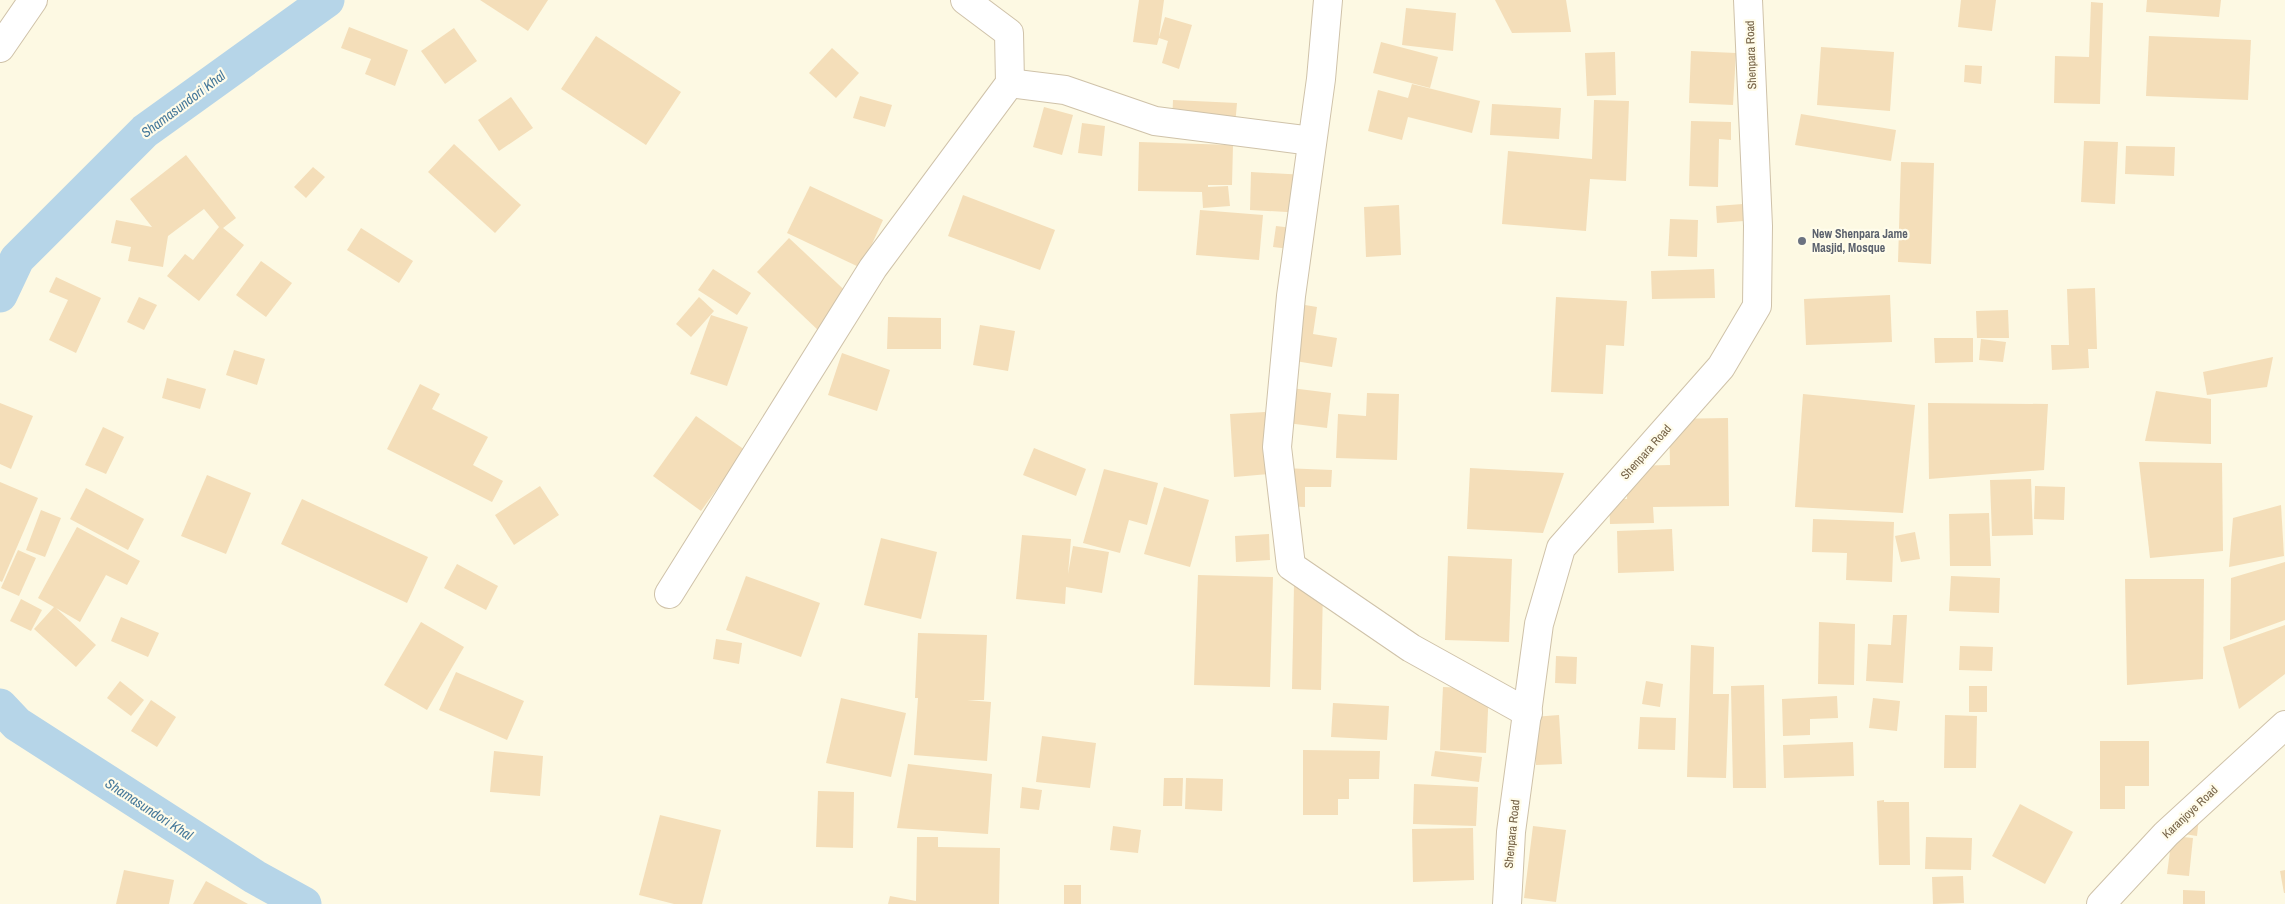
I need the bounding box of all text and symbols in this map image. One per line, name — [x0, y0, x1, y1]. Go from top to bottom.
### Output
street label: Shenpara Road — [1742, 20, 1760, 90]
water label: Shamasundori Khal — [137, 66, 229, 142]
place label: New Shenpara Jame Masjid, Mosque — [1812, 226, 1908, 256]
marker: New Shenpara Jame Masjid, Mosque — [1796, 235, 1808, 247]
street label: Shenpara Road — [1617, 421, 1675, 483]
water label: Shamasundori Khal — [102, 774, 197, 844]
street label: Karanjoye Road — [2159, 782, 2221, 842]
street label: Shenpara Road — [1500, 799, 1524, 869]

